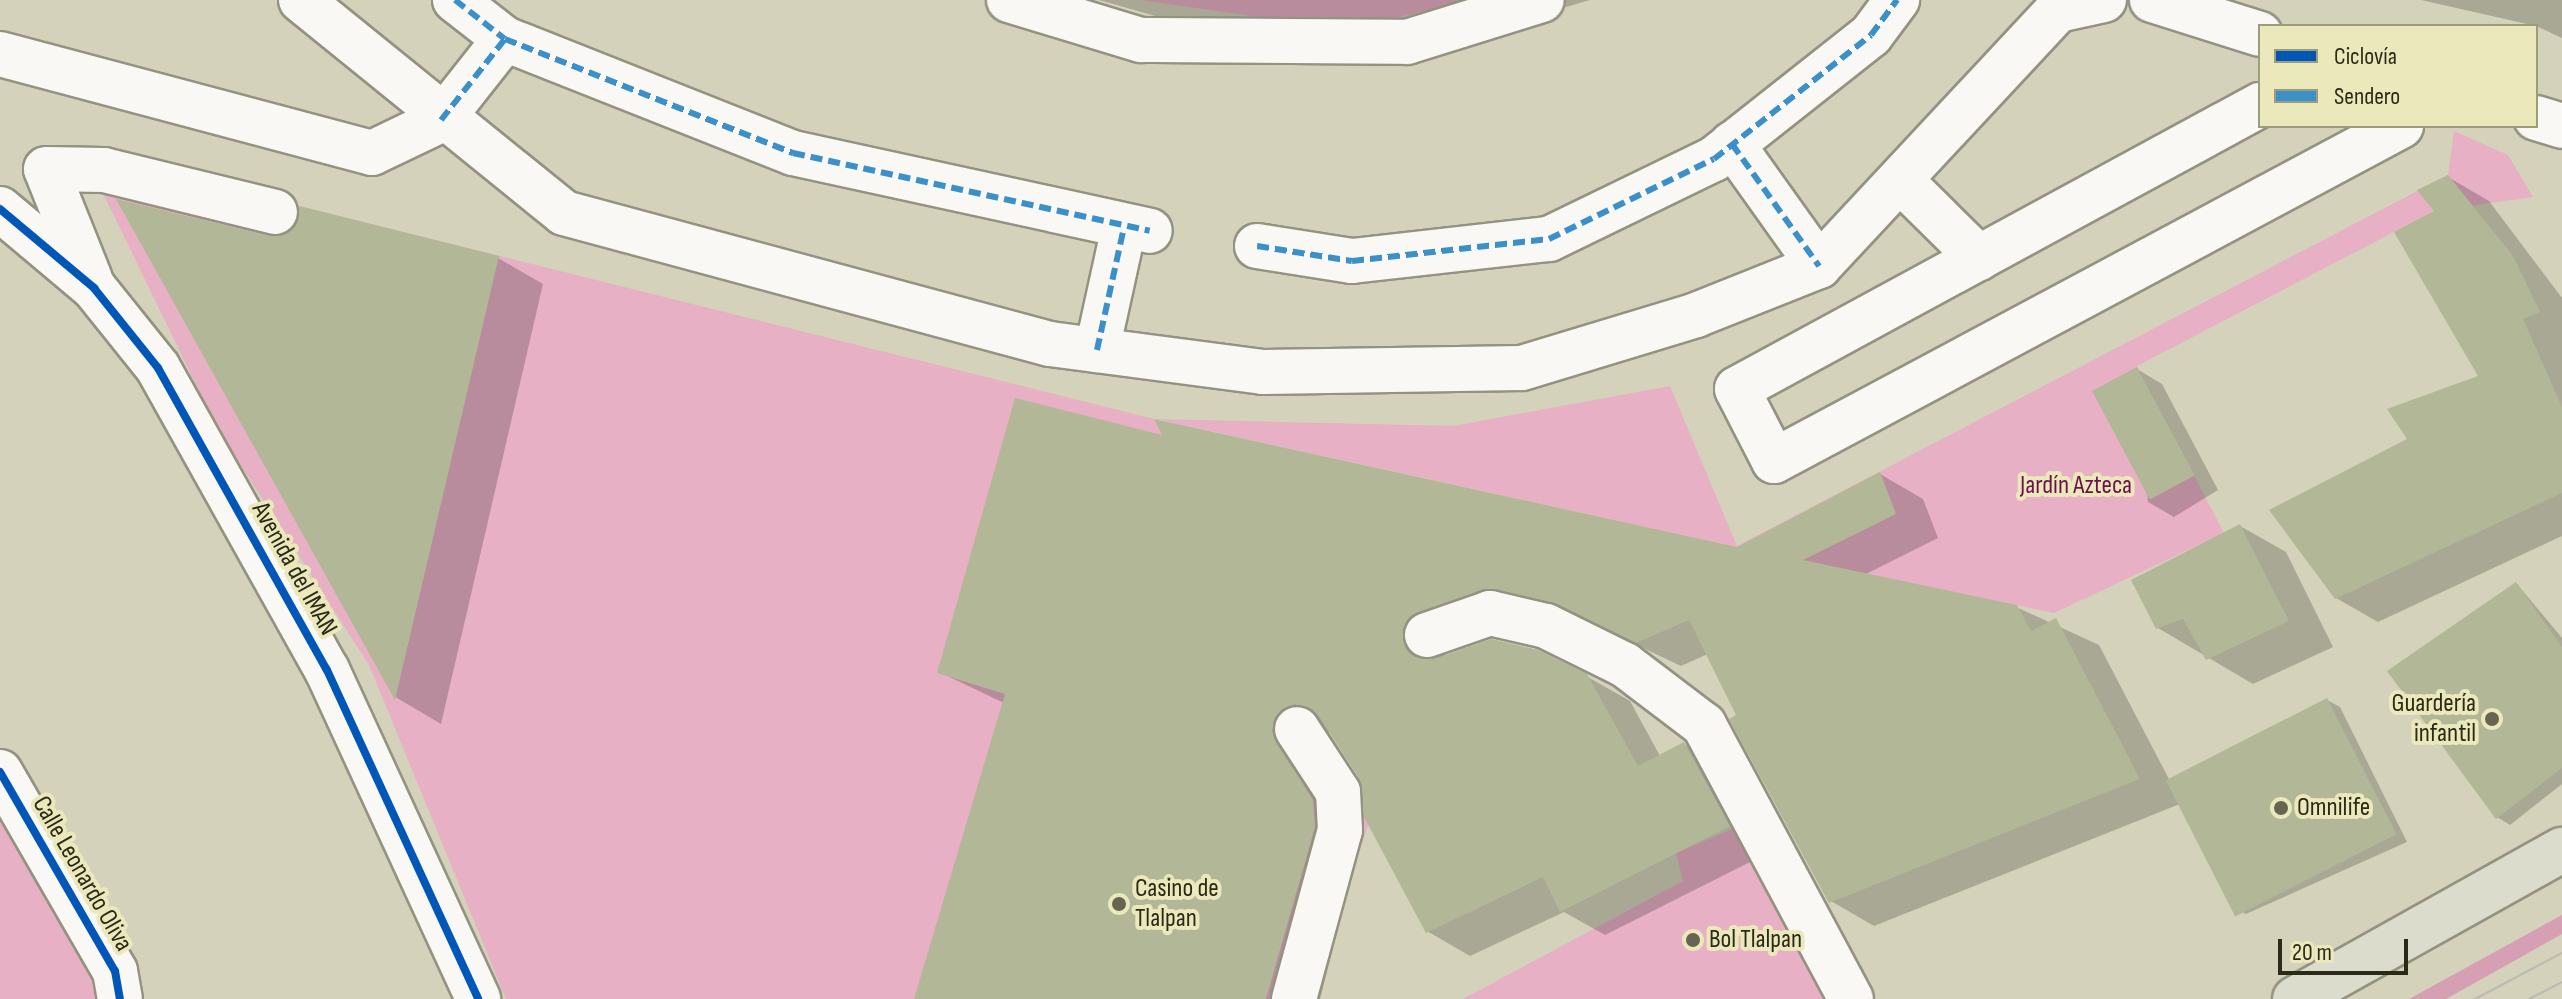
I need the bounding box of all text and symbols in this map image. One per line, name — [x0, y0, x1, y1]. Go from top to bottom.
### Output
legend — [2258, 24, 2538, 128]
text: Ciclovía — [2334, 42, 2397, 71]
text: Sendero — [2334, 82, 2400, 111]
park label: Jardín Azteca — [2020, 470, 2132, 502]
street label: Avenida del IMAN — [245, 497, 343, 641]
place label: Guardería infantil — [2391, 688, 2476, 750]
marker: Guardería infantil — [2483, 710, 2501, 728]
street label: Calle Leonardo Oliva — [25, 791, 139, 957]
place label: Omnilife — [2297, 792, 2370, 824]
marker: Omnilife — [2272, 799, 2290, 817]
place label: Casino de Tlalpan — [1135, 873, 1219, 934]
marker: Casino de Tlalpan — [1110, 895, 1128, 913]
scale bar — [2282, 923, 2412, 973]
place label: Bol Tlalpan — [1709, 924, 1802, 956]
marker: Bol Tlalpan — [1684, 931, 1702, 949]
text: 20 m — [2292, 938, 2332, 967]

